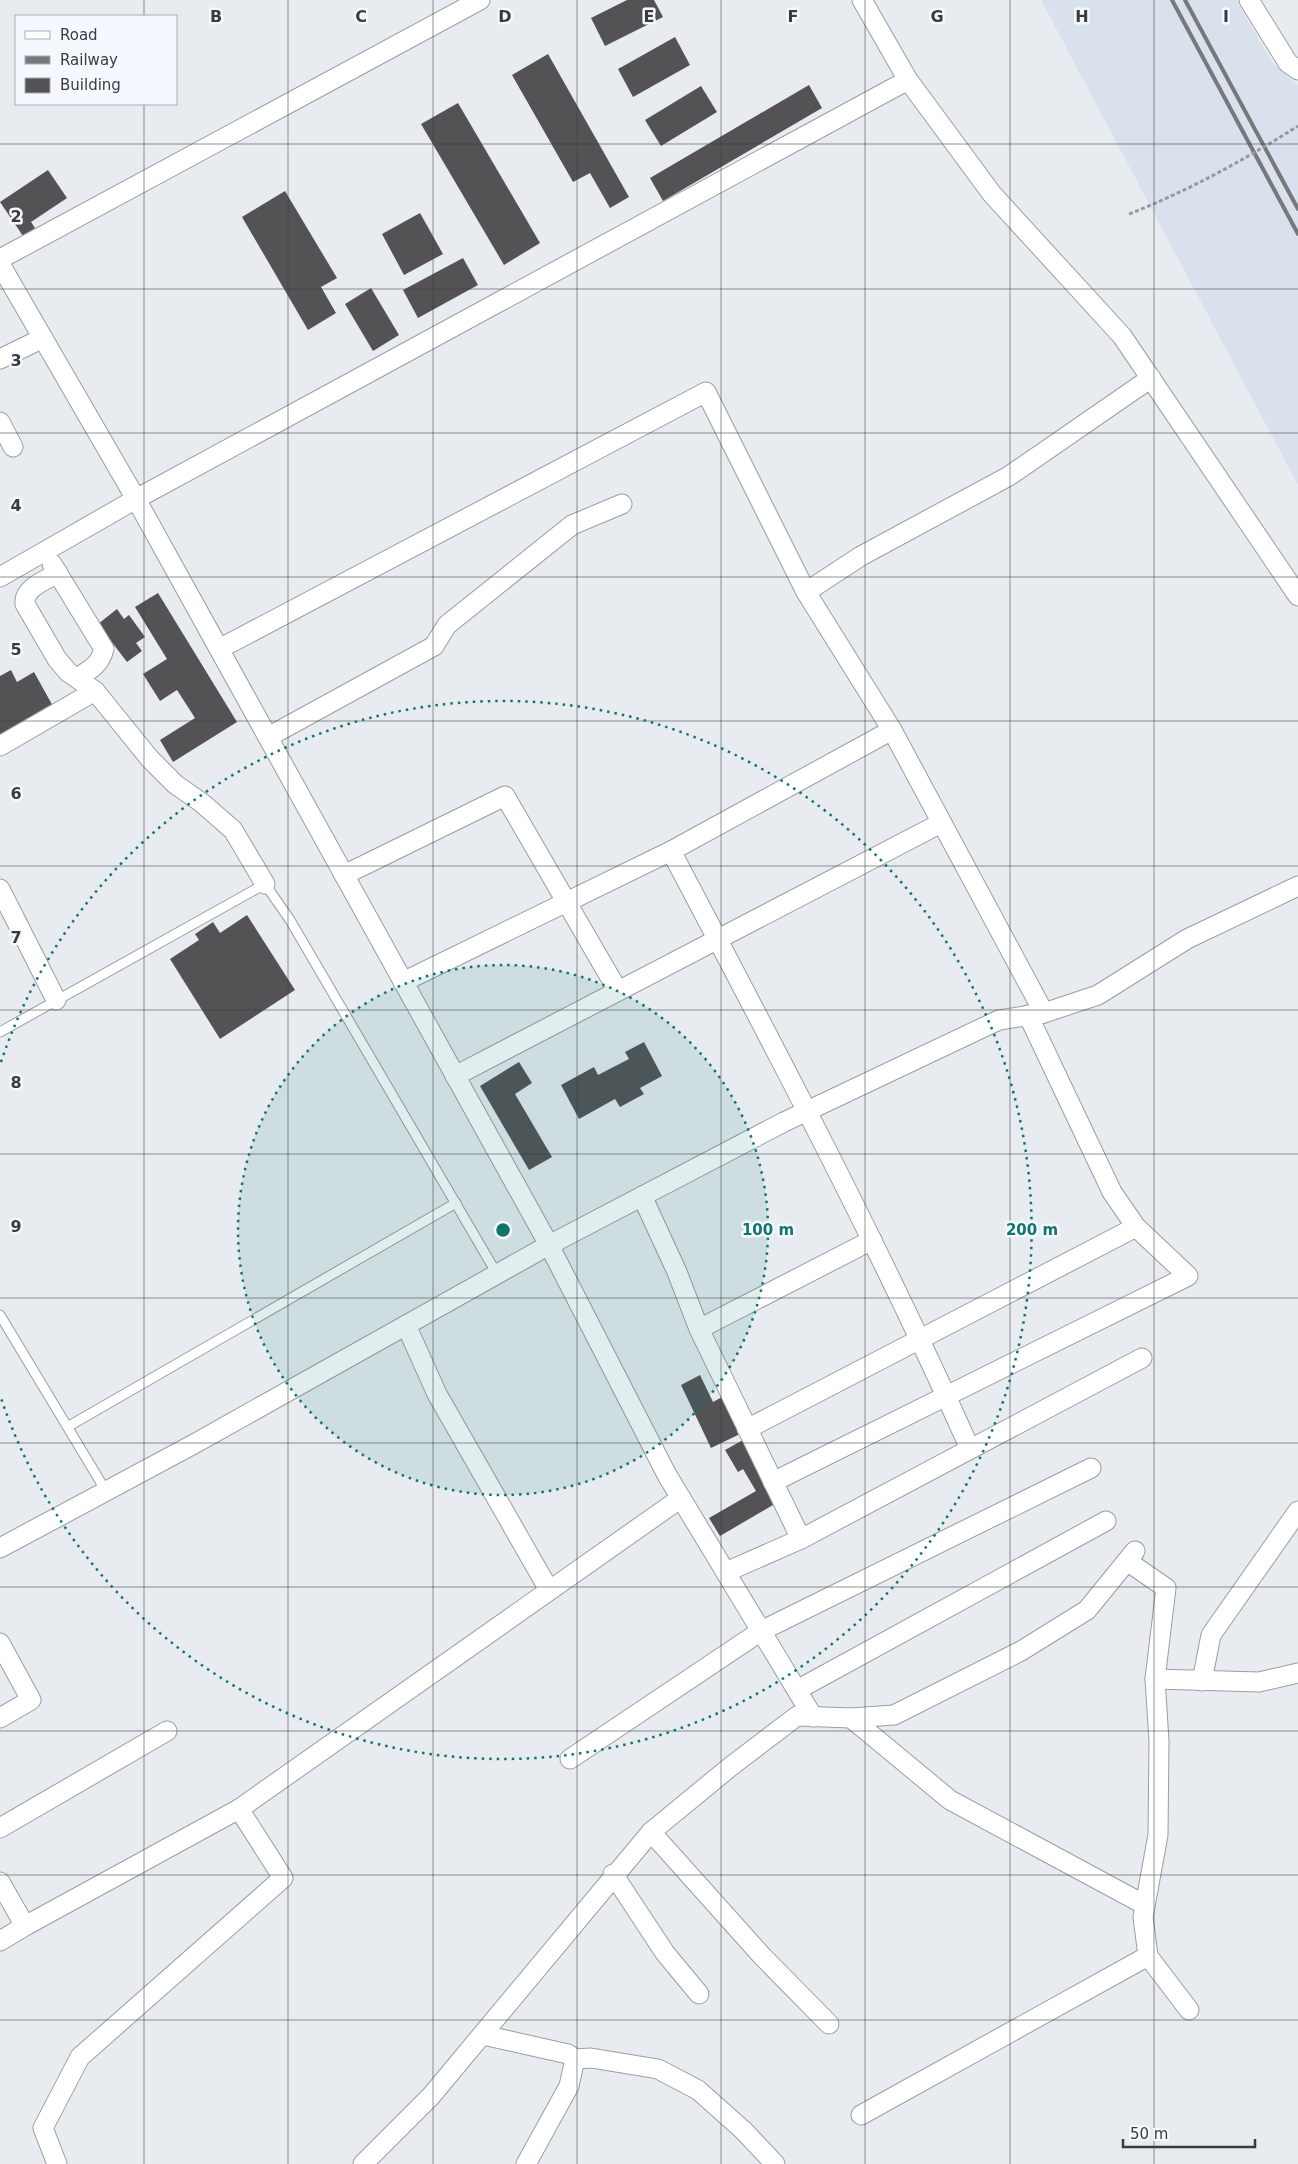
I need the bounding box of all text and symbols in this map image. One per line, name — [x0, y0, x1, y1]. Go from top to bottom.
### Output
text: B — [210, 7, 222, 26]
text: C — [355, 7, 367, 26]
text: D — [498, 7, 512, 26]
text: E — [644, 7, 654, 26]
text: F — [788, 7, 798, 26]
text: G — [930, 7, 944, 26]
text: H — [1075, 7, 1089, 26]
text: I — [1223, 7, 1229, 26]
legend — [15, 15, 178, 105]
text: Road — [60, 26, 98, 44]
text: Railway — [60, 51, 118, 69]
text: Building — [60, 76, 121, 94]
text: 2 — [10, 207, 22, 226]
text: 3 — [10, 351, 22, 370]
text: 4 — [10, 496, 22, 515]
text: 5 — [10, 640, 22, 659]
text: 6 — [10, 784, 22, 803]
text: 7 — [10, 928, 22, 947]
text: 8 — [10, 1073, 22, 1092]
text: 9 — [10, 1217, 22, 1236]
centre of rings — [494, 1221, 512, 1239]
text: 100 m — [742, 1221, 794, 1239]
text: 200 m — [1006, 1221, 1058, 1239]
scale bar — [1123, 2116, 1256, 2148]
text: 50 m — [1130, 2125, 1168, 2143]

